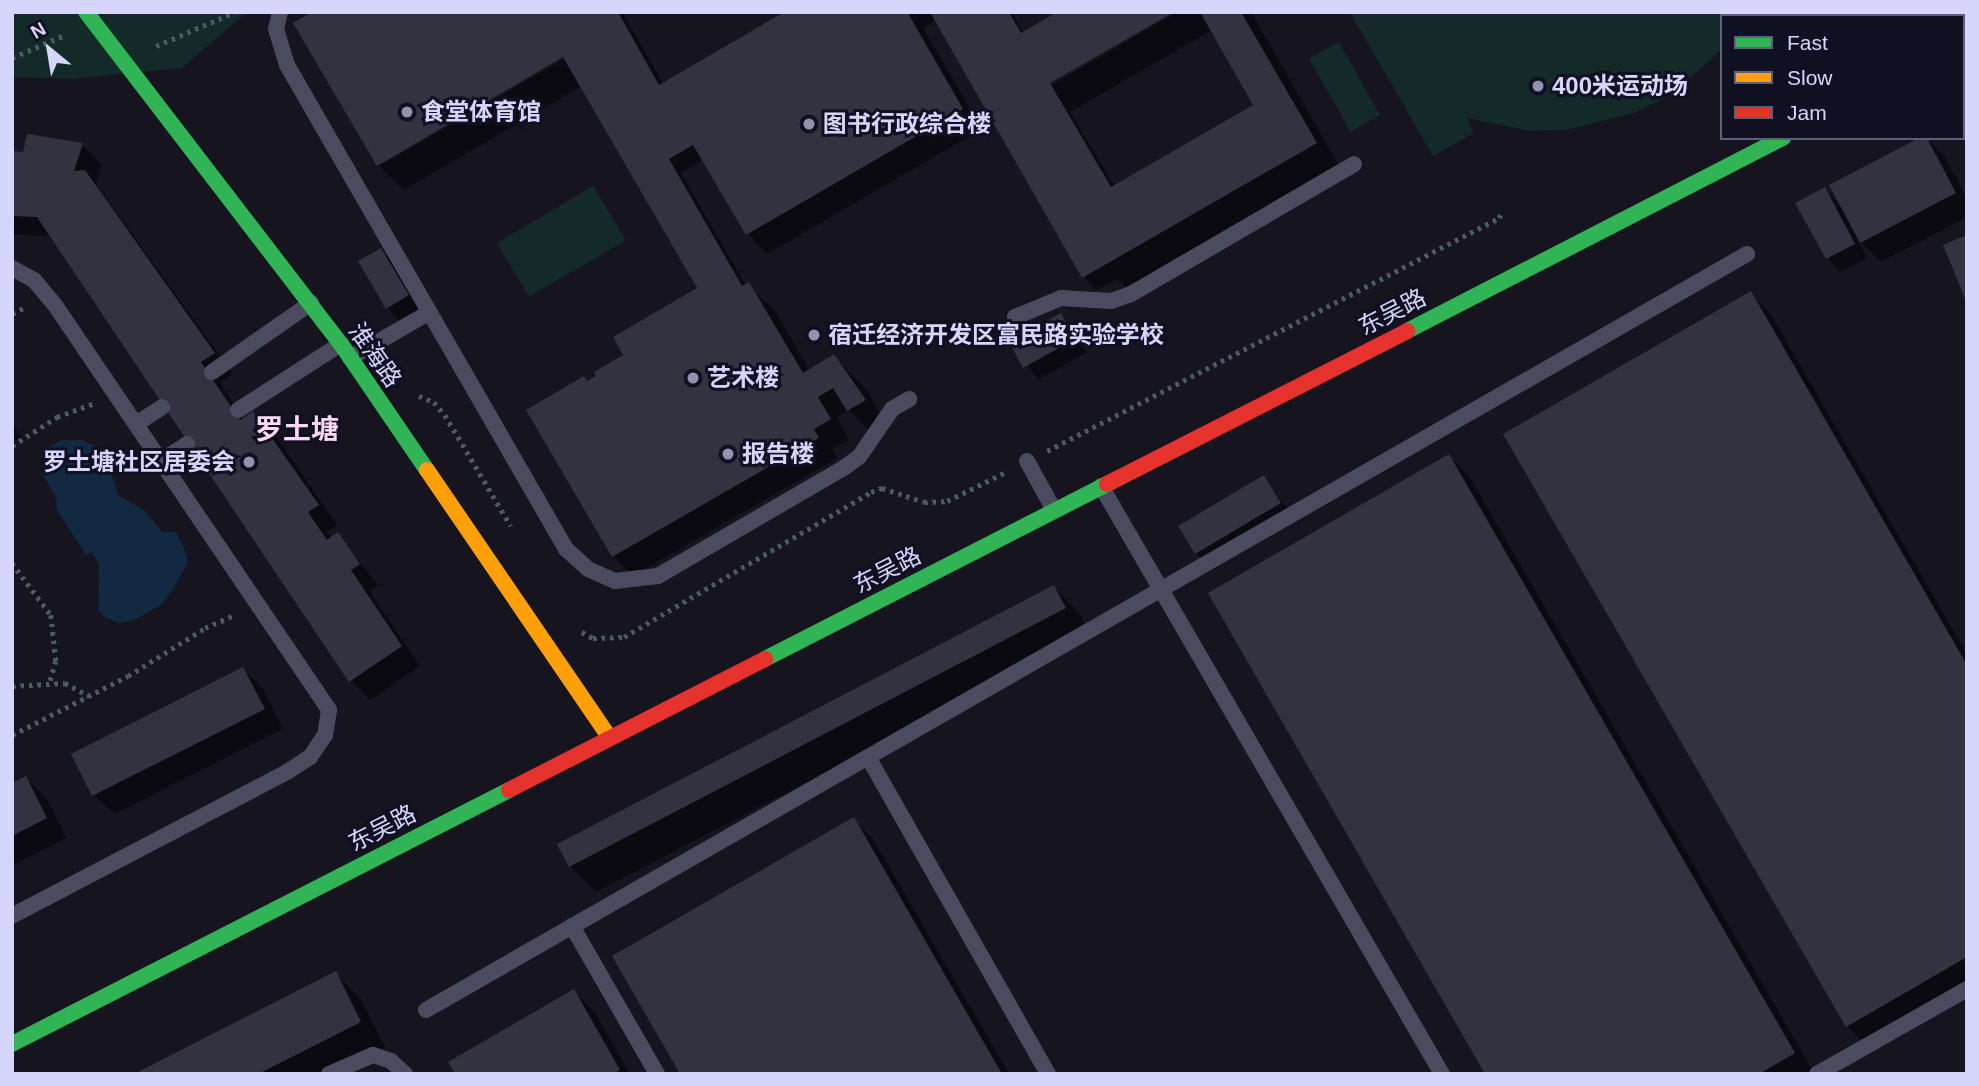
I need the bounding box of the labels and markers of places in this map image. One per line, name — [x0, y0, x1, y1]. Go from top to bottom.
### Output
place label: 400米运动场 — [1552, 72, 1688, 100]
marker: 400米运动场 — [1530, 78, 1546, 94]
place label: 食堂体育馆 — [421, 98, 541, 126]
marker: 食堂体育馆 — [399, 104, 415, 120]
place label: 图书行政综合楼 — [823, 110, 991, 138]
marker: 图书行政综合楼 — [801, 116, 817, 132]
place label: 宿迁经济开发区富民路实验学校 — [828, 321, 1164, 349]
marker: 宿迁经济开发区富民路实验学校 — [806, 327, 822, 343]
place label: 艺术楼 — [707, 364, 779, 392]
marker: 艺术楼 — [685, 370, 701, 386]
place label: 报告楼 — [742, 440, 814, 468]
marker: 报告楼 — [720, 446, 736, 462]
place label: 罗土塘社区居委会 — [43, 448, 235, 476]
marker: 罗土塘社区居委会 — [241, 454, 257, 470]

